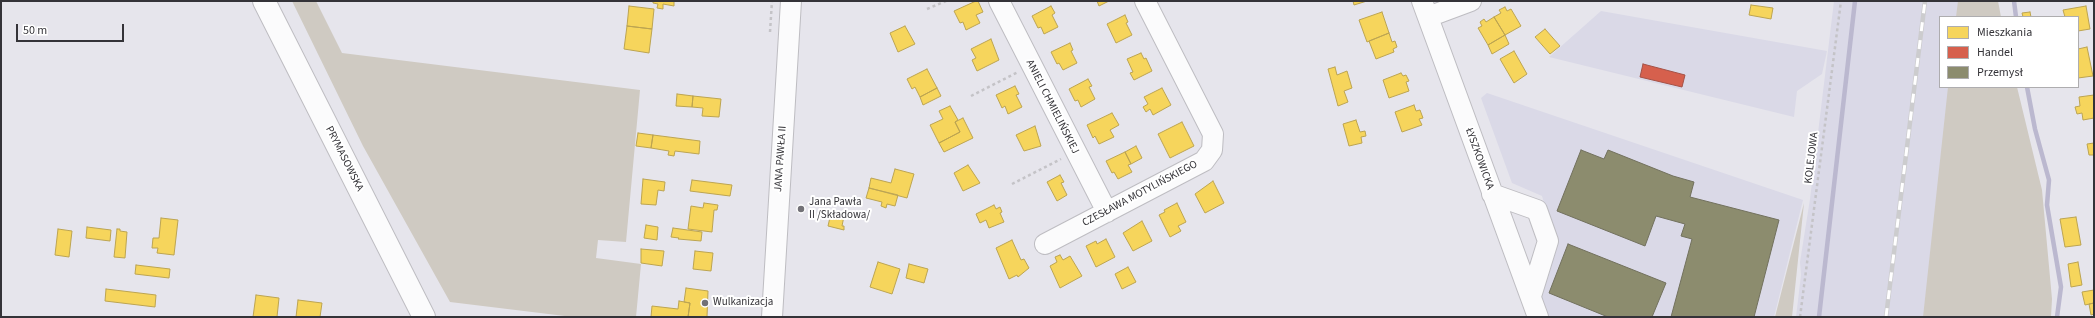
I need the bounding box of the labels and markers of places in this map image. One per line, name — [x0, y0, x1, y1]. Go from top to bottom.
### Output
place label: Jana Pawła II /Składowa/ — [809, 196, 870, 222]
marker: Jana Pawła II /Składowa/ — [796, 204, 806, 214]
place label: Wulkanizacja — [713, 296, 773, 310]
marker: Wulkanizacja — [700, 298, 710, 308]

